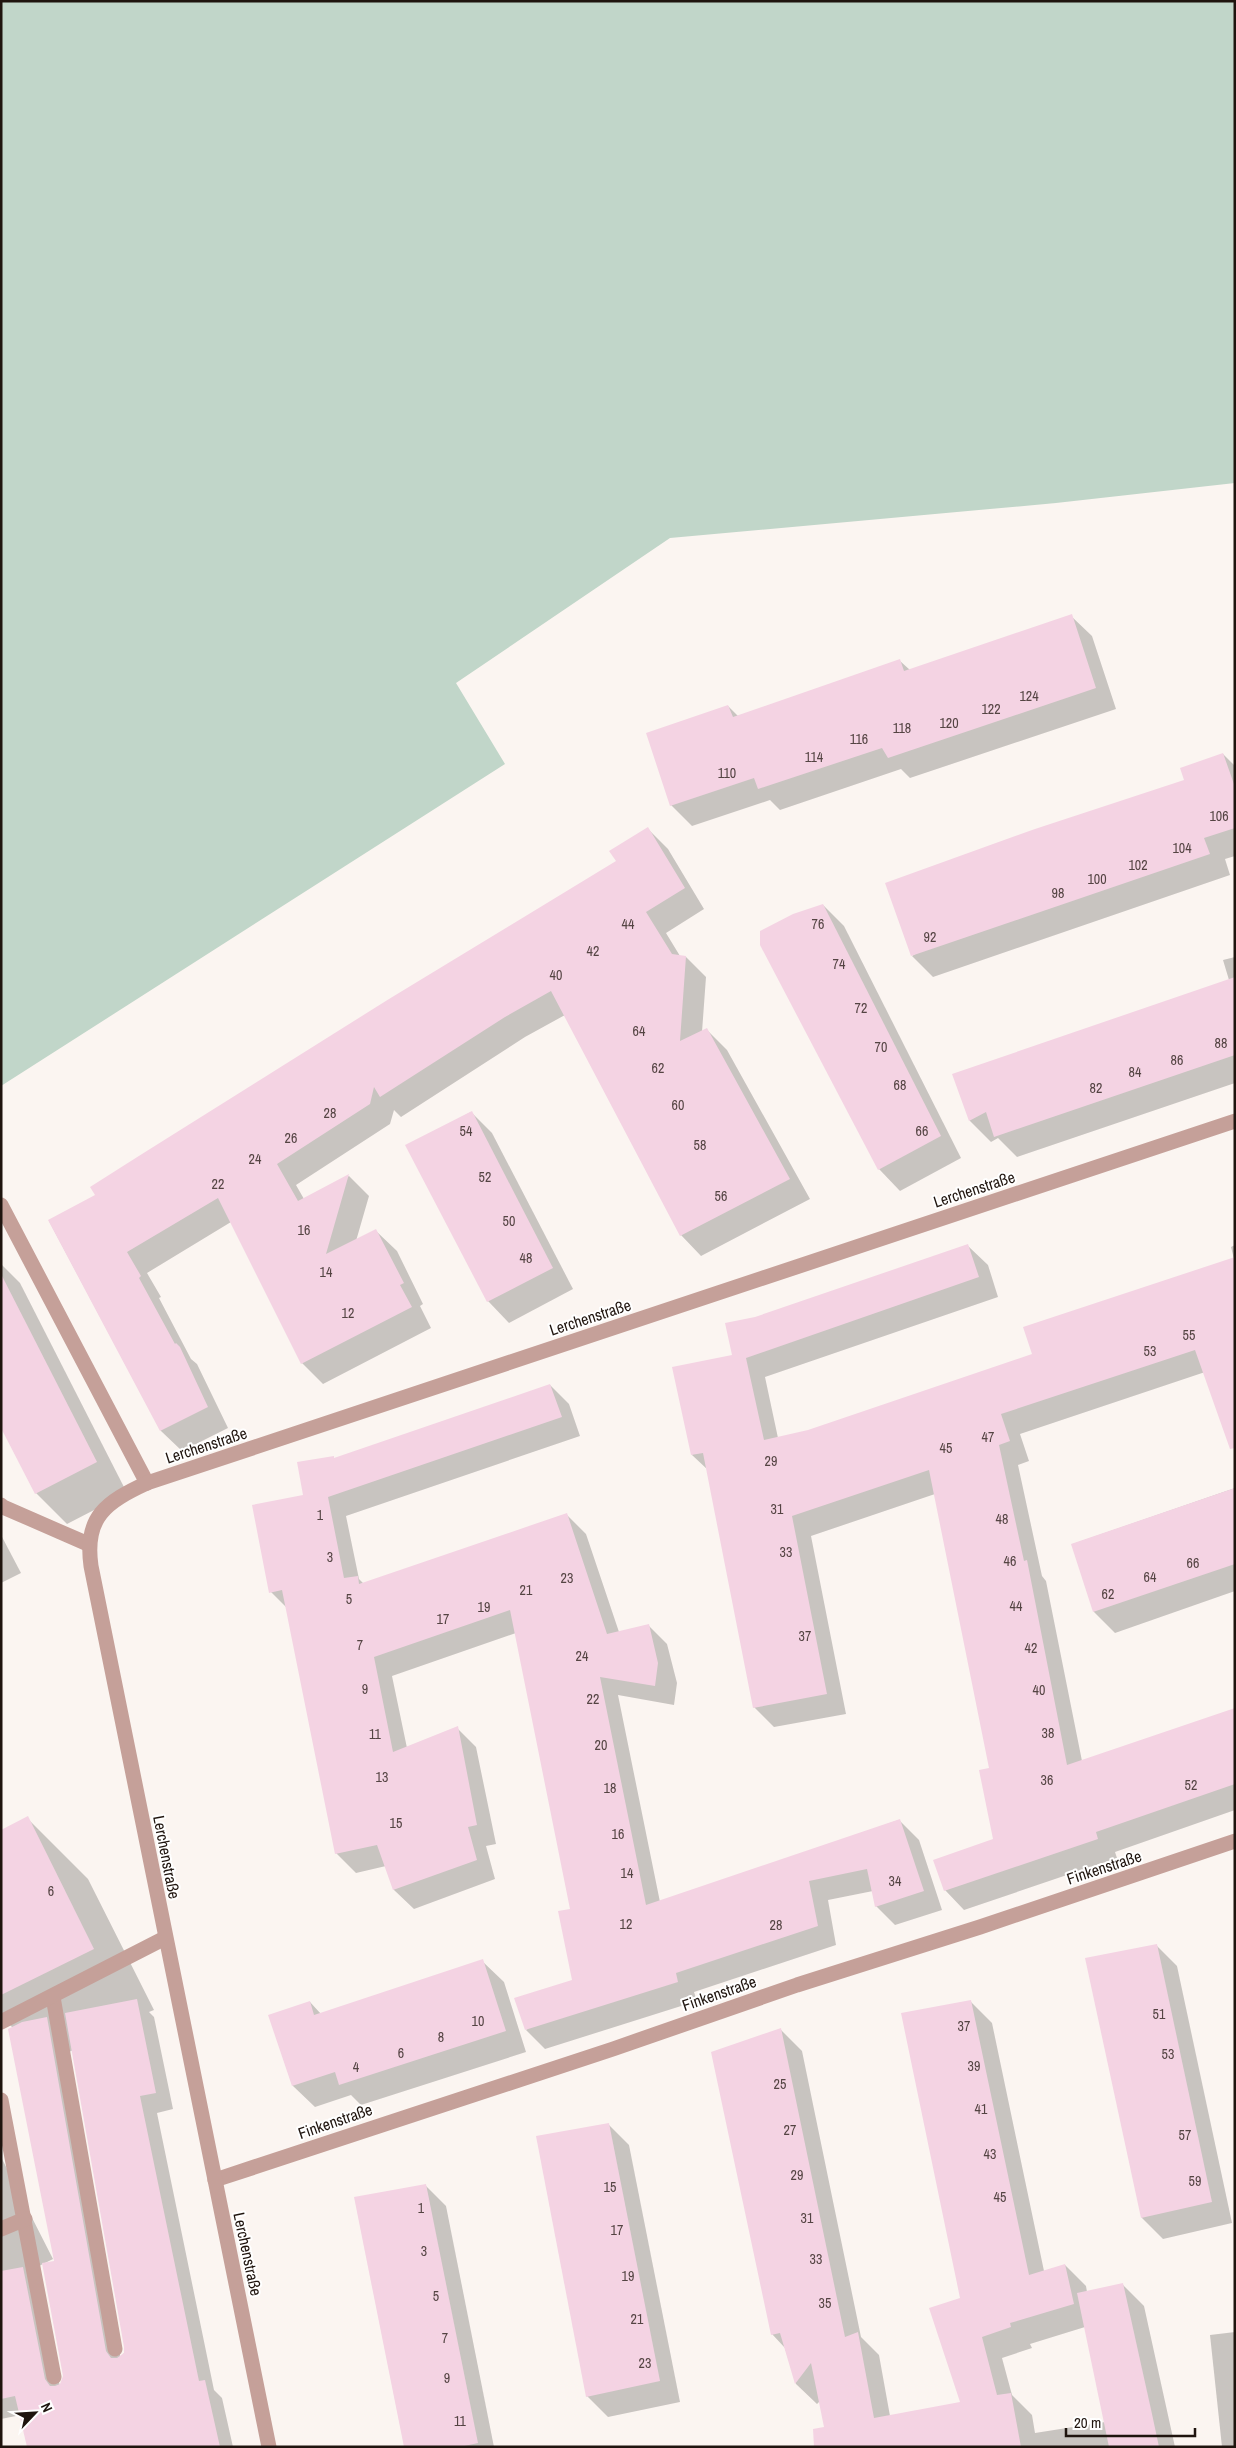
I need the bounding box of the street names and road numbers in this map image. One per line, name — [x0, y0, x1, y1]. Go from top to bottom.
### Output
street label: Lerchenstraße — [930, 1165, 1018, 1213]
street label: Lerchenstraße — [546, 1293, 634, 1341]
street label: Lerchenstraße — [162, 1421, 250, 1469]
street label: Lerchenstraße — [148, 1813, 186, 1901]
street label: Finkenstraße — [1064, 1845, 1144, 1889]
street label: Finkenstraße — [679, 1970, 759, 2016]
street label: Finkenstraße — [295, 2098, 375, 2144]
street label: Lerchenstraße — [228, 2210, 268, 2298]

